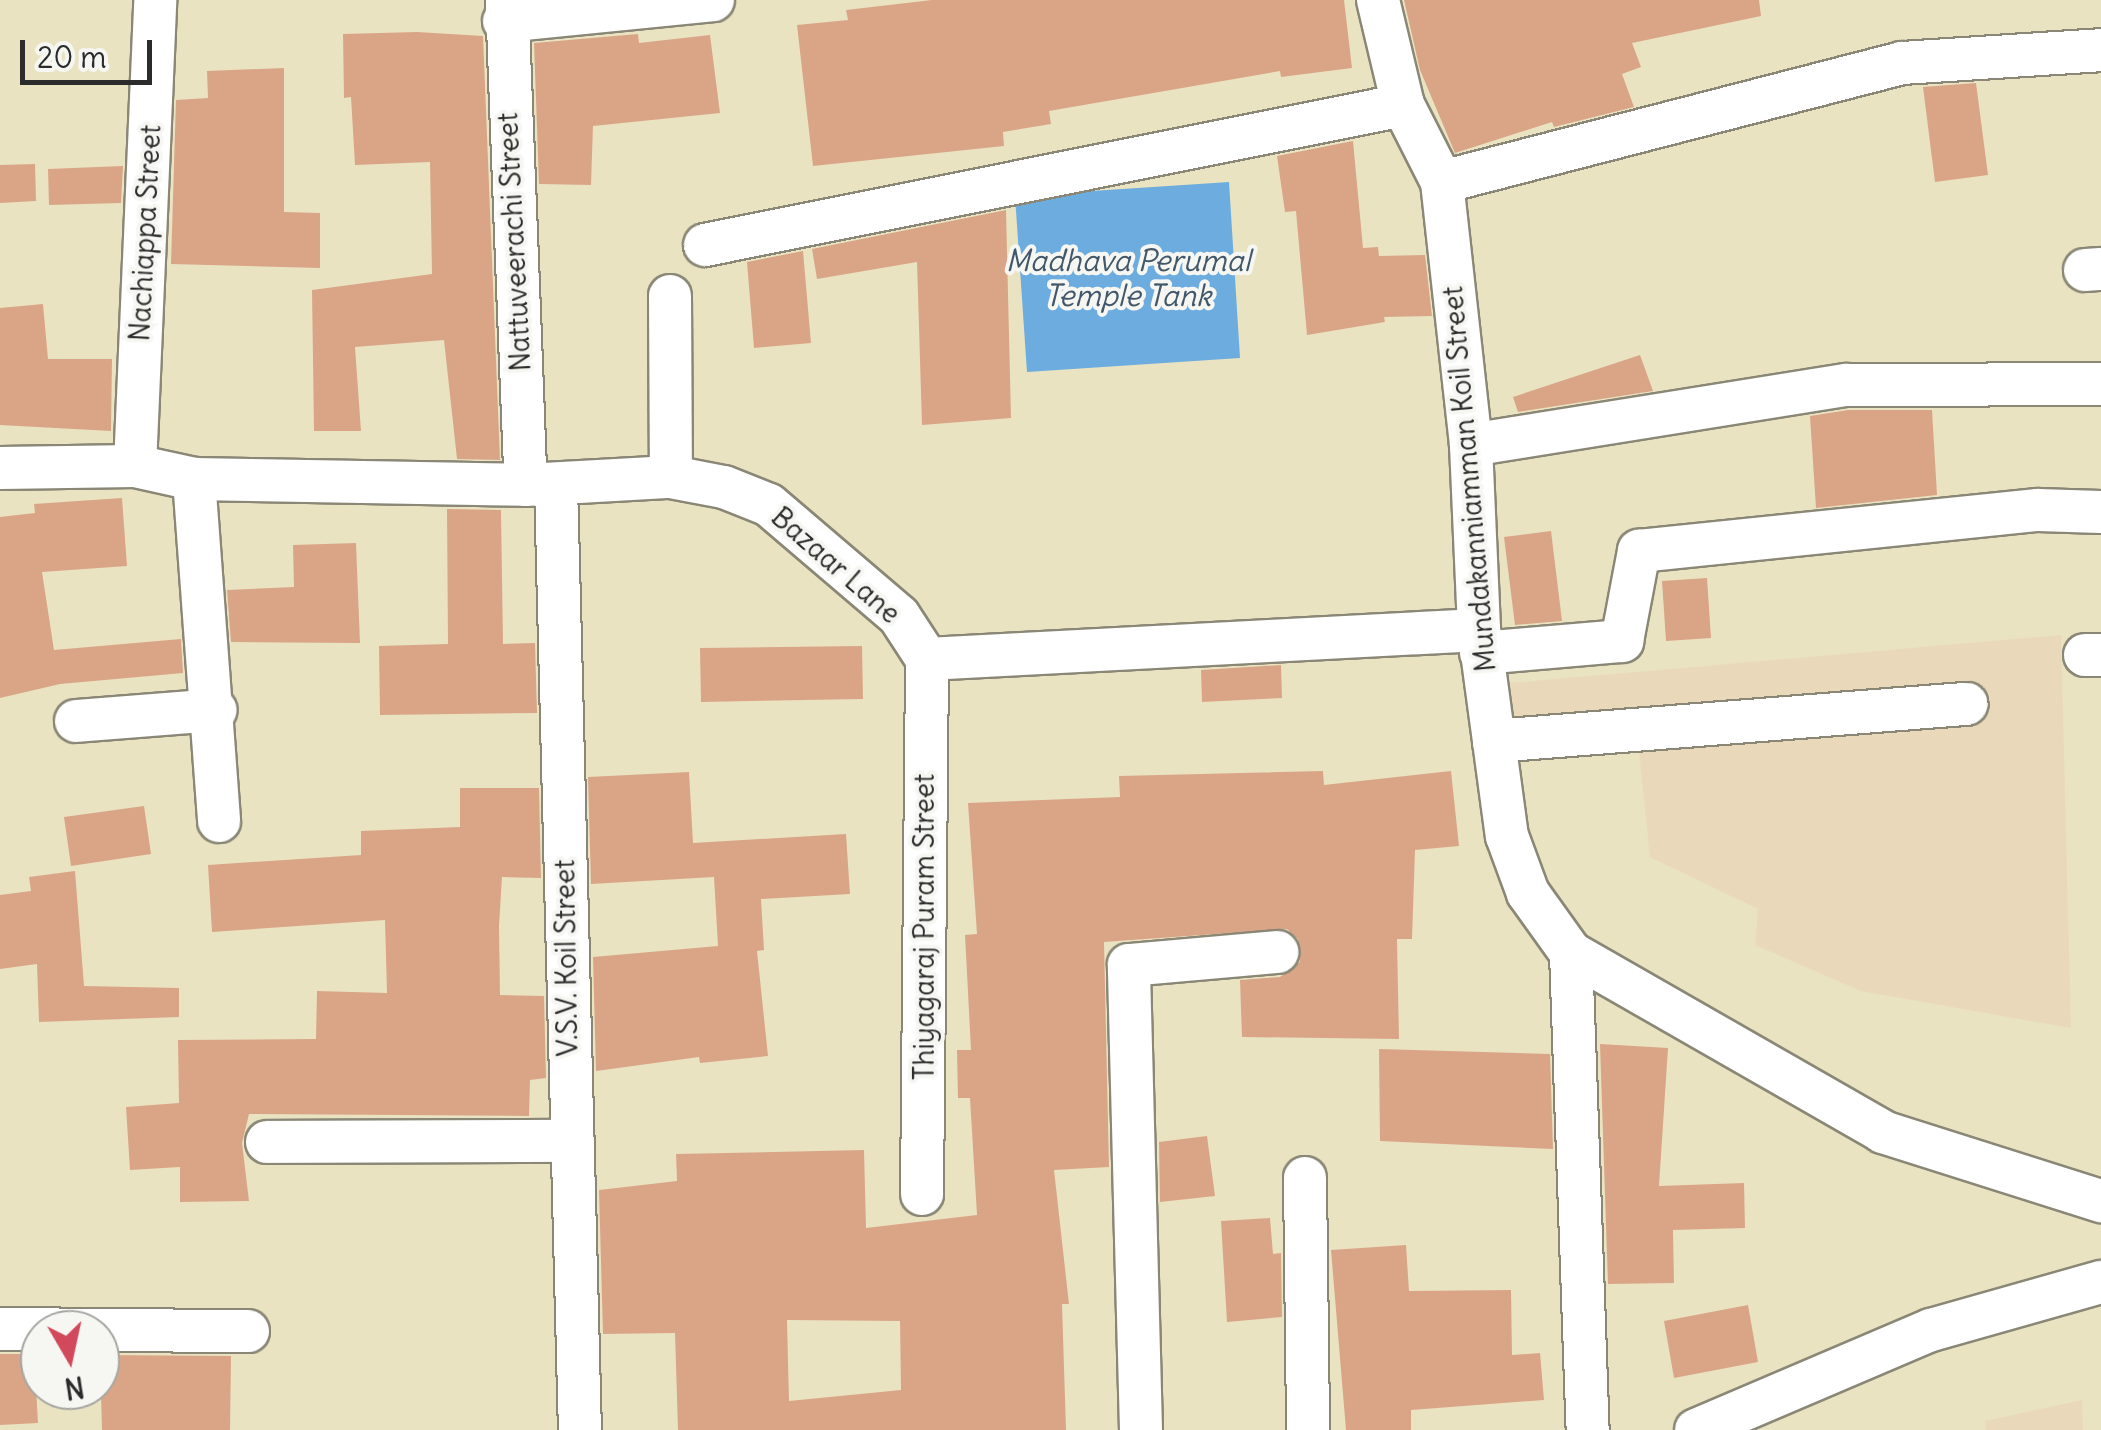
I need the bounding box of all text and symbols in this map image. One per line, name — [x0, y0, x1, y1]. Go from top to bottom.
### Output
scale bar — [25, 20, 158, 82]
text: 20 m — [37, 38, 107, 76]
street label: Nattuveerachi Street — [490, 112, 538, 372]
street label: Nachiappa Street — [123, 124, 167, 342]
water label: Madhava Perumal Temple Tank — [1006, 242, 1250, 312]
street label: Mundakanniamman Koil Street — [1435, 285, 1503, 673]
street label: Bazaar Lane — [765, 500, 907, 630]
street label: Thiyagaraj Puram Street — [907, 774, 941, 1080]
street label: V.S.V. Koil Street — [547, 859, 585, 1057]
north arrow — [20, 1310, 120, 1410]
text: N — [62, 1368, 87, 1407]

